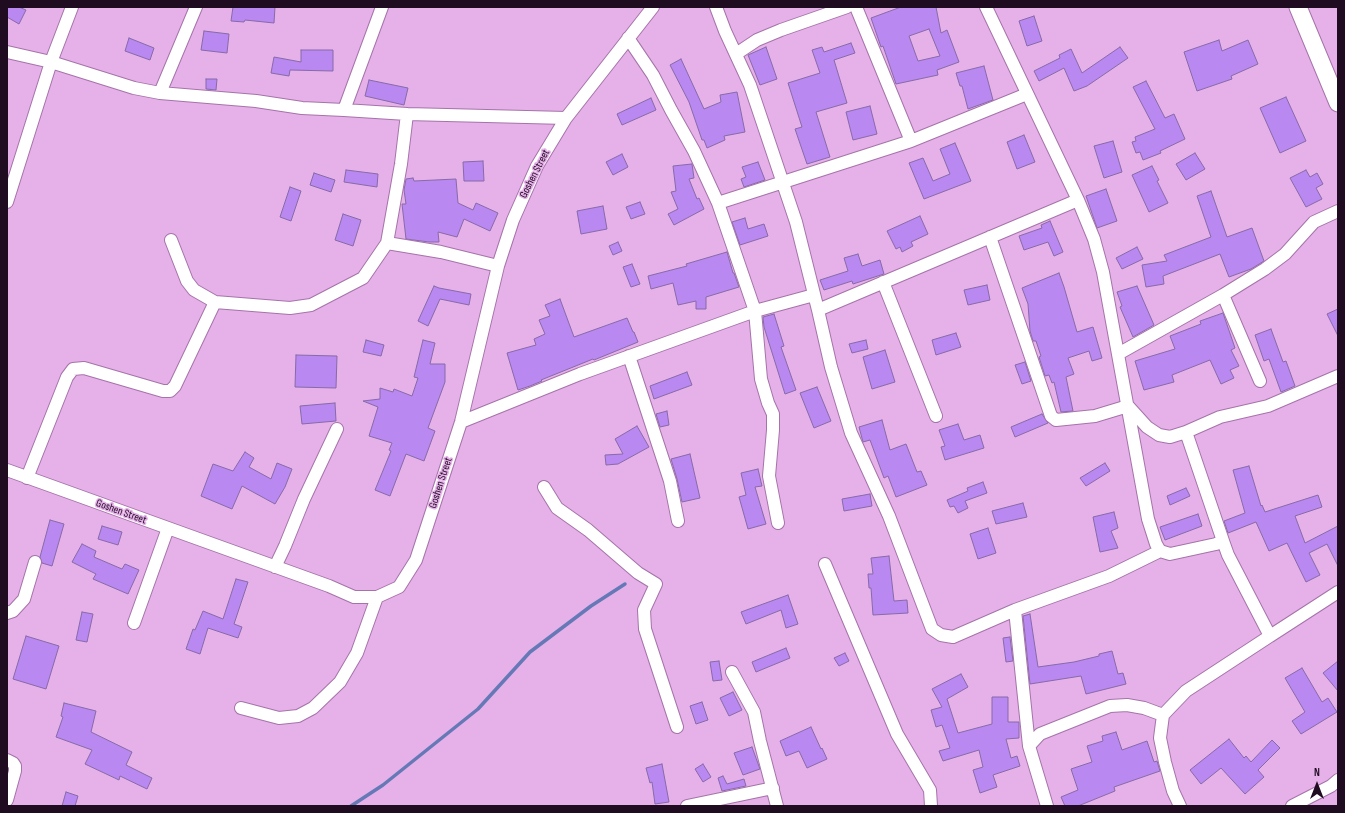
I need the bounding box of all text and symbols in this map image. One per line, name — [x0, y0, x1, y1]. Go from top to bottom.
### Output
street label: Goshen Street — [517, 147, 553, 201]
street label: Goshen Street — [427, 456, 455, 510]
street label: Goshen Street — [94, 497, 148, 527]
north arrow — [1297, 765, 1337, 805]
text: N — [1314, 766, 1320, 779]

